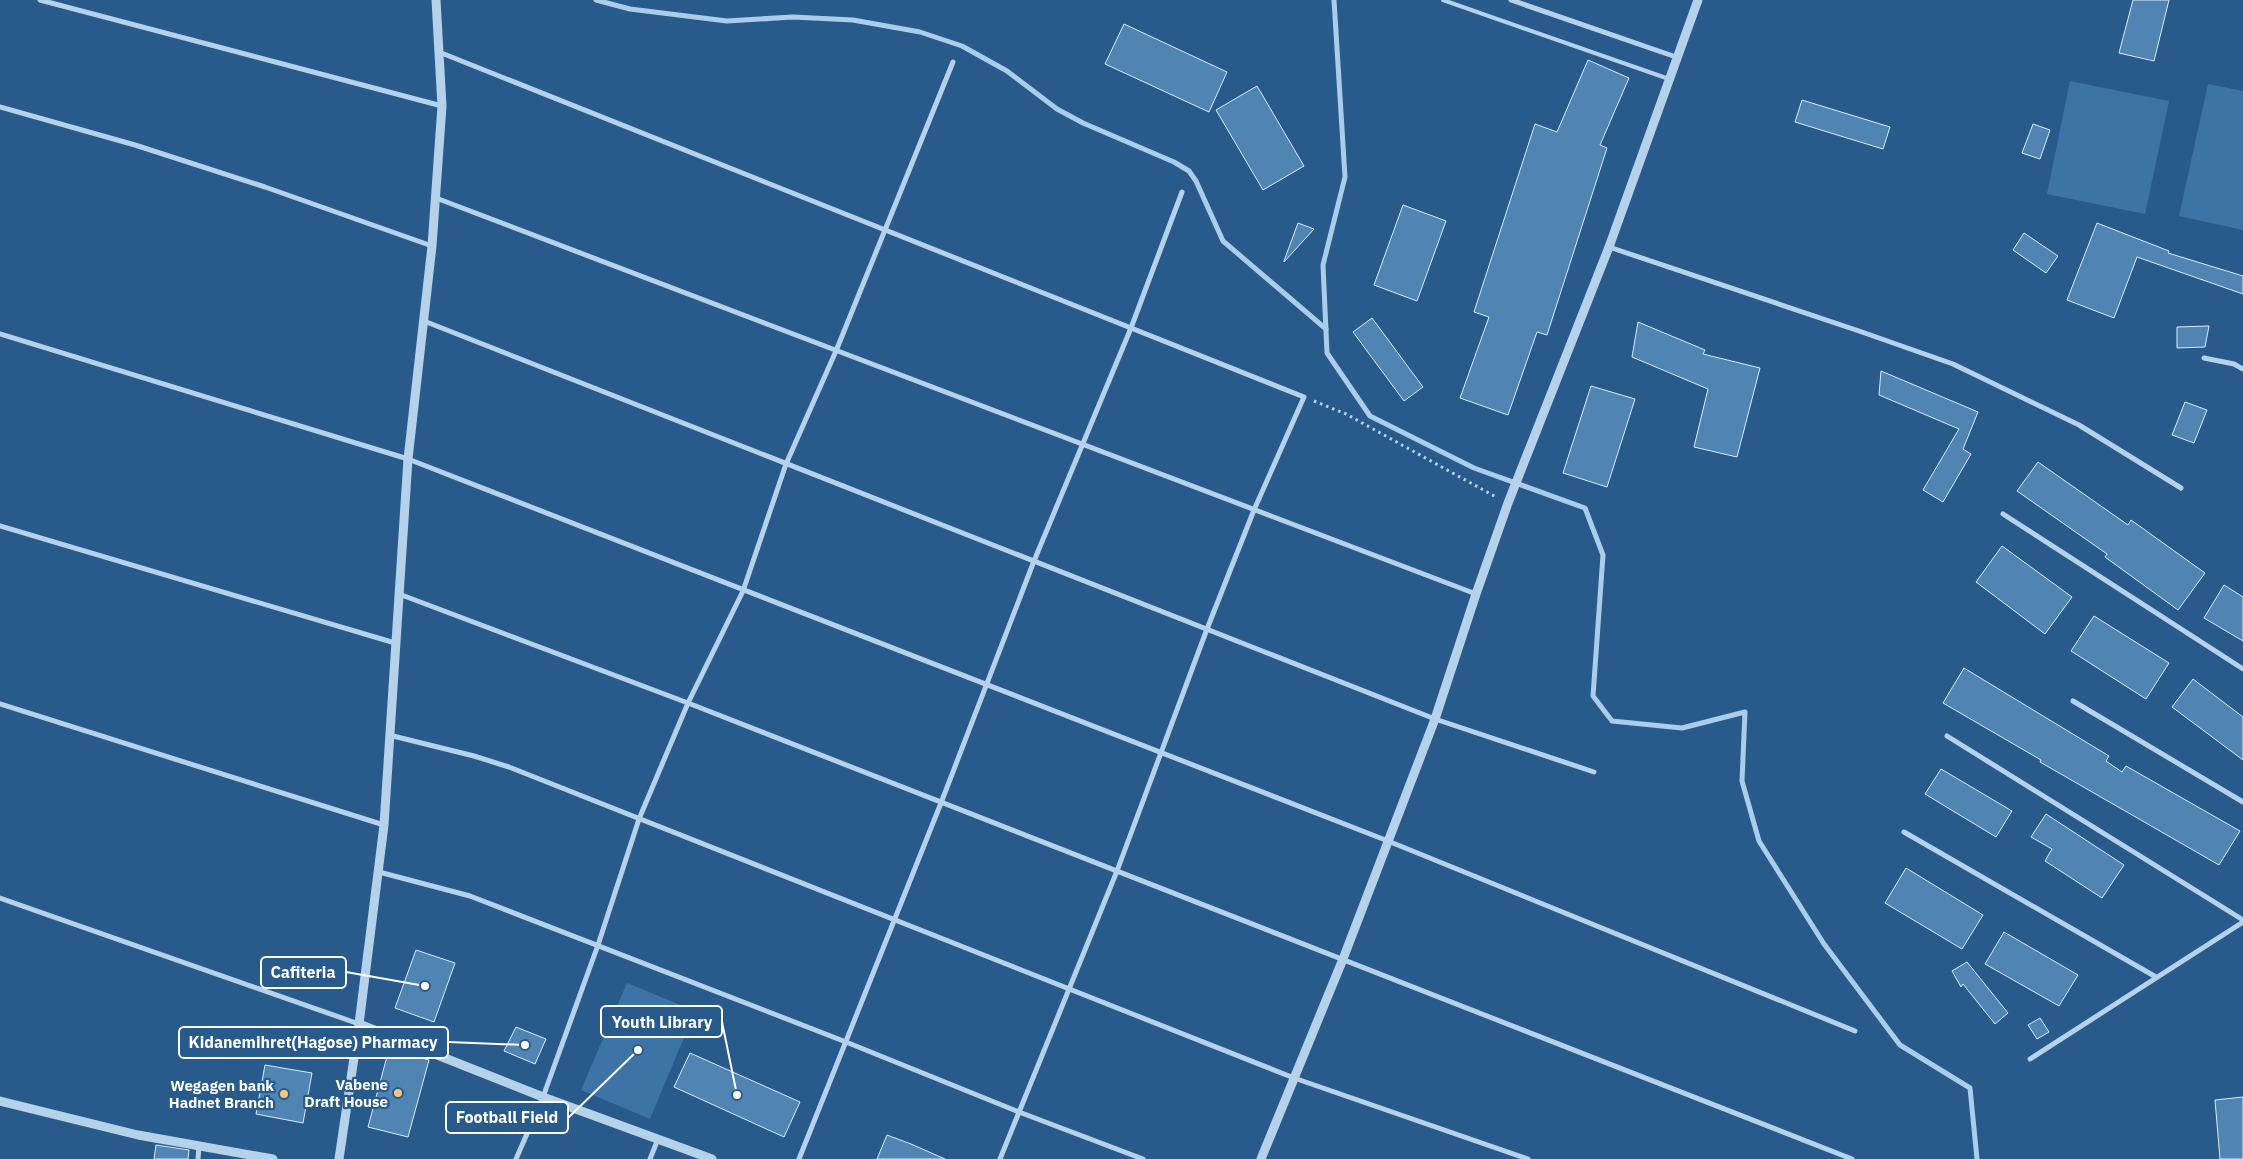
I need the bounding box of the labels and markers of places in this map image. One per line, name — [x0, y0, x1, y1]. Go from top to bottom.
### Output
callout: Cafiteria — [261, 957, 346, 988]
callout: Youth Library — [601, 1006, 722, 1037]
callout: Kidanemihret(Hagose) Pharmacy — [179, 1027, 448, 1058]
place label: Vabene Draft House — [304, 1075, 388, 1111]
place label: Wegagen bank Hadnet Branch — [169, 1076, 274, 1112]
marker: Vabene Draft House — [392, 1087, 404, 1099]
marker: Wegagen bank Hadnet Branch — [278, 1088, 290, 1100]
callout: Football Field — [446, 1102, 568, 1133]

